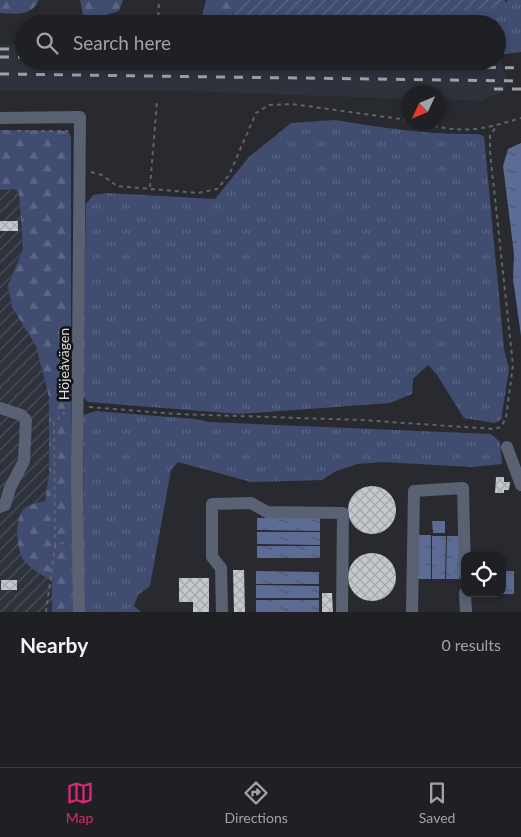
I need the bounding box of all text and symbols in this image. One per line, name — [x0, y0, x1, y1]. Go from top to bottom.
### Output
search box — [15, 15, 506, 70]
icon: search — [33, 29, 61, 57]
text: Search here — [73, 31, 171, 54]
north arrow — [401, 85, 446, 130]
street label: Höjeåvägen — [55, 328, 72, 400]
map controls — [461, 552, 506, 597]
button: locate — [461, 552, 506, 597]
text: Nearby — [20, 632, 88, 657]
text: 0 results — [441, 635, 501, 654]
tab: Map — [66, 779, 94, 826]
tab: Directions — [225, 779, 288, 826]
tab: Saved — [419, 779, 455, 826]

